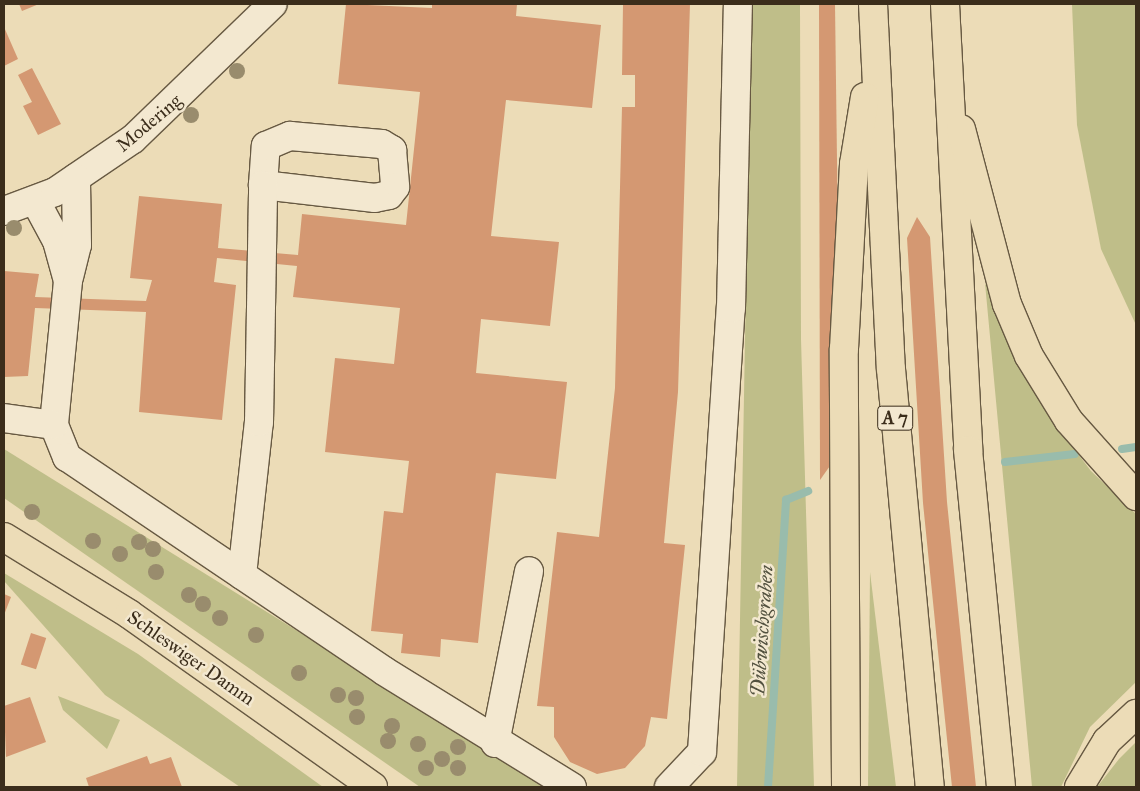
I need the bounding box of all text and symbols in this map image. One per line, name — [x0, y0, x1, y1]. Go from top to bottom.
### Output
street label: Modering — [112, 89, 186, 157]
road number: A 7 — [876, 402, 914, 433]
water label: Dübwischgraben — [745, 564, 779, 698]
street label: Schleswiger Damm — [123, 606, 259, 710]

